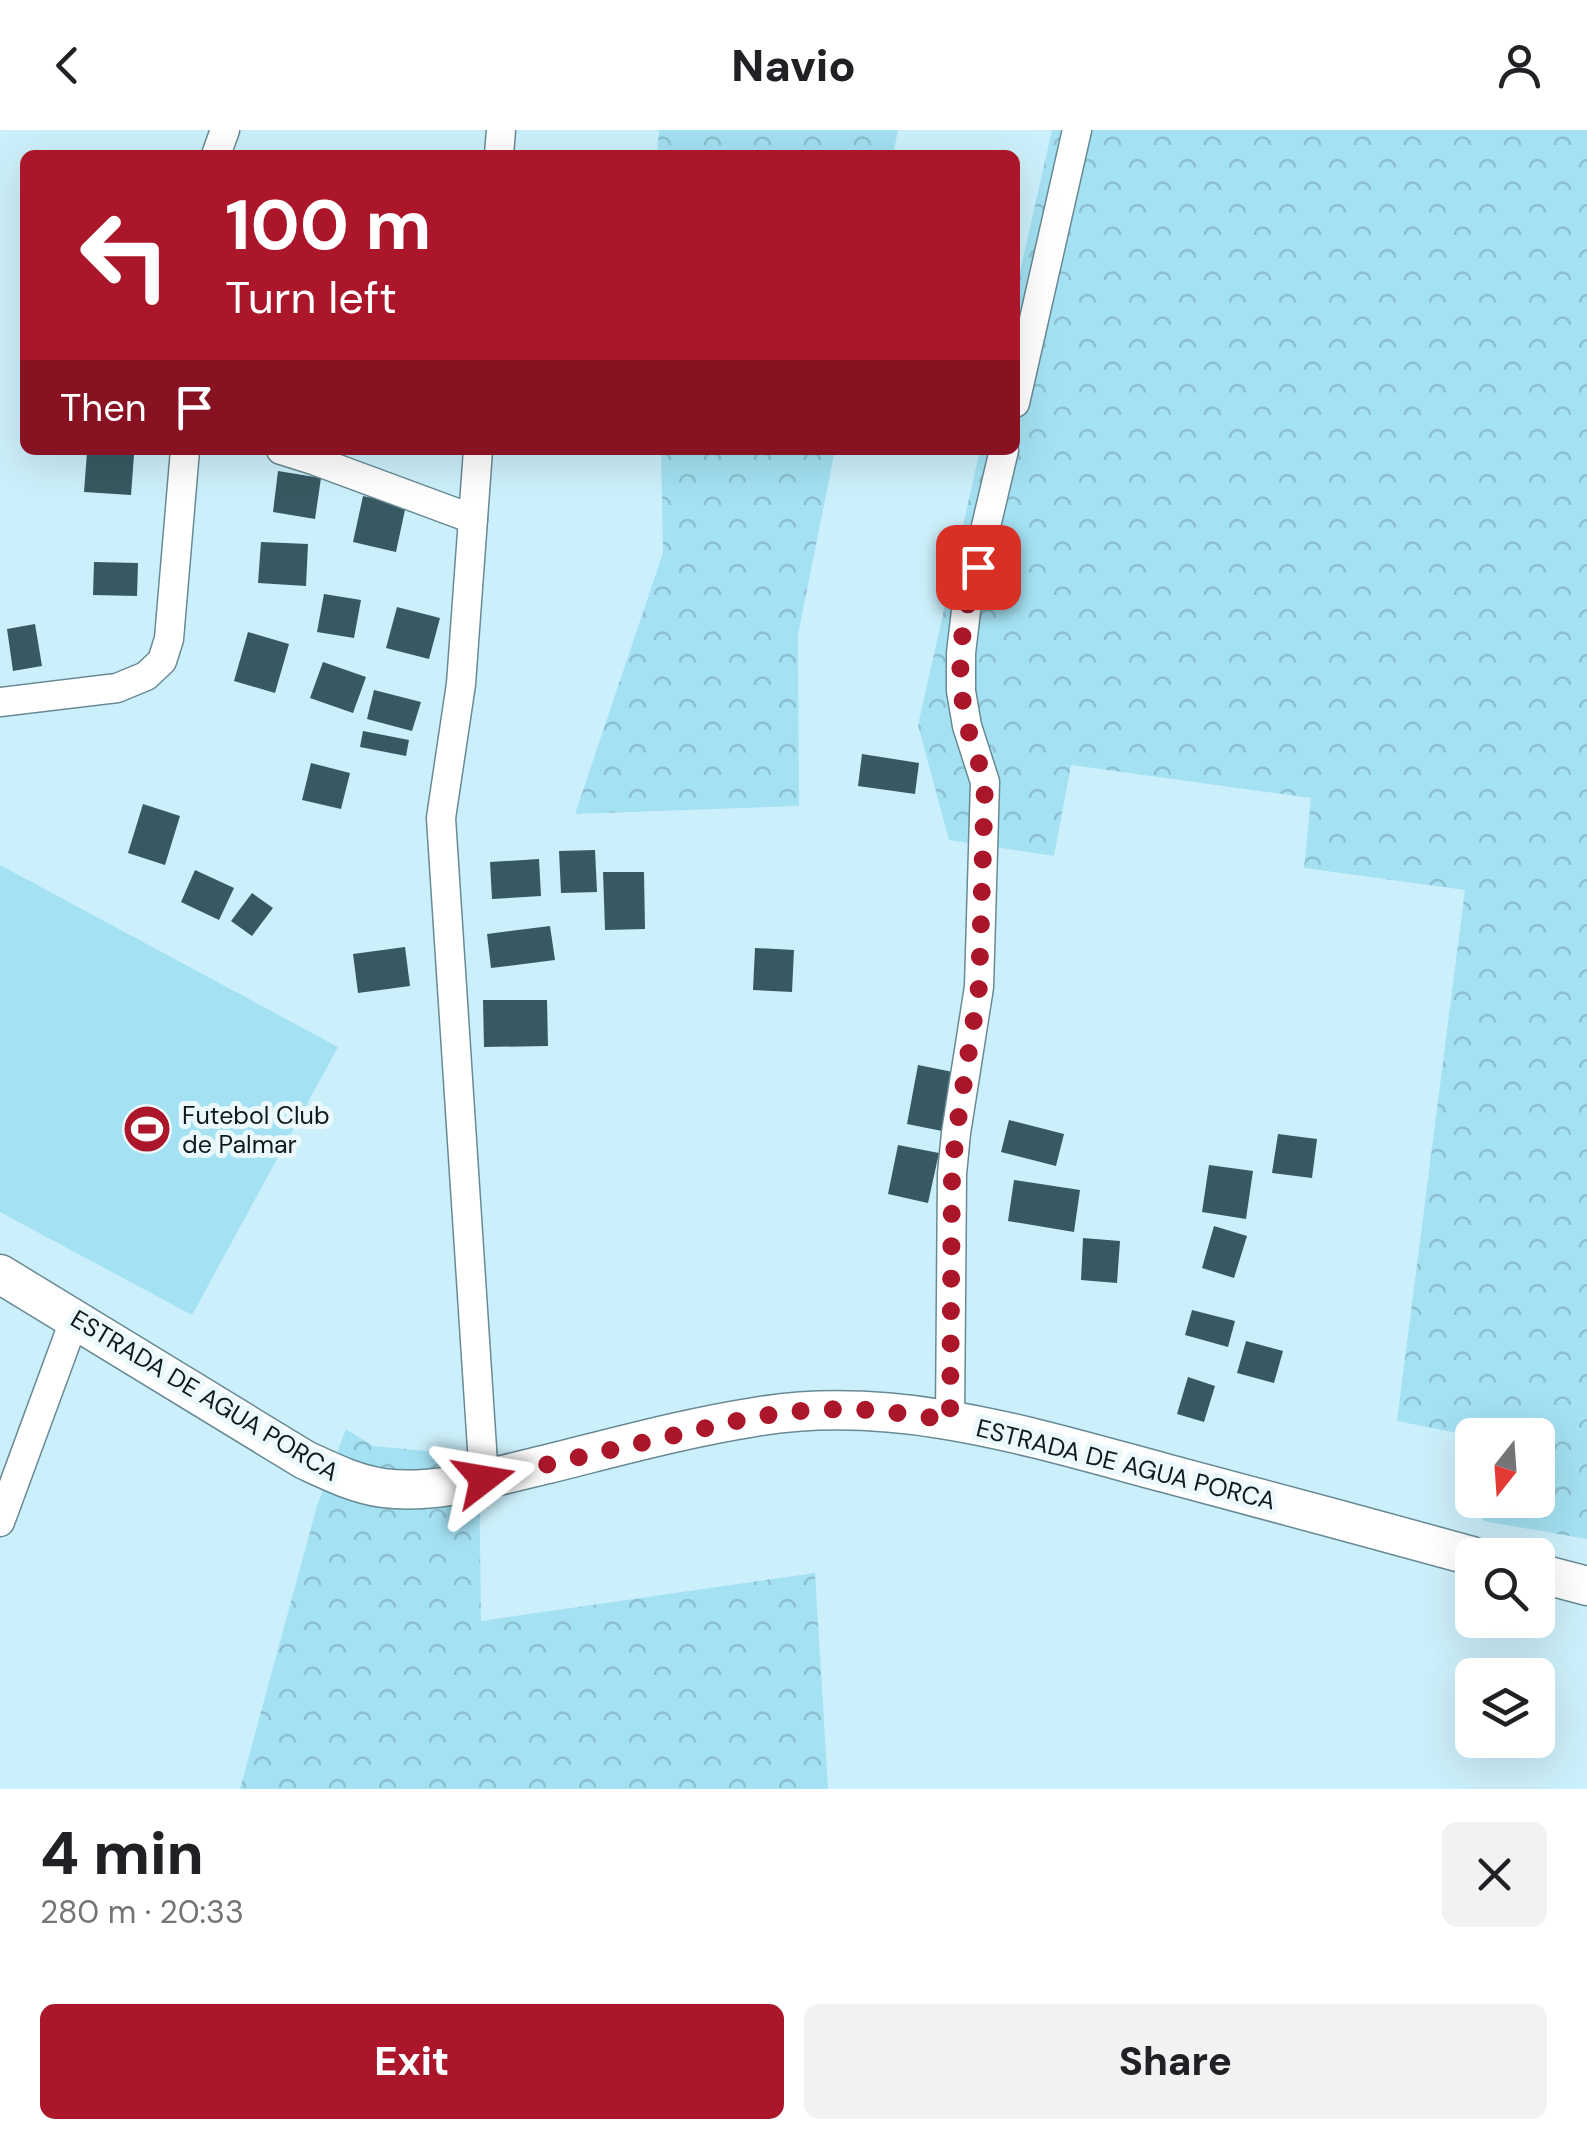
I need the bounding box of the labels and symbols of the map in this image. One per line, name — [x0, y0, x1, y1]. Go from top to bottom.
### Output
pin — [936, 525, 1021, 610]
place label: Futebol Club de Palmar — [182, 1099, 330, 1161]
sports icon: Futebol Club de Palmar — [121, 1103, 173, 1155]
street label: ESTRADA DE AGUA PORCA — [65, 1302, 345, 1489]
street label: ESTRADA DE AGUA PORCA — [973, 1411, 1279, 1518]
north arrow — [1455, 1418, 1555, 1518]
position arrow — [432, 1427, 536, 1531]

